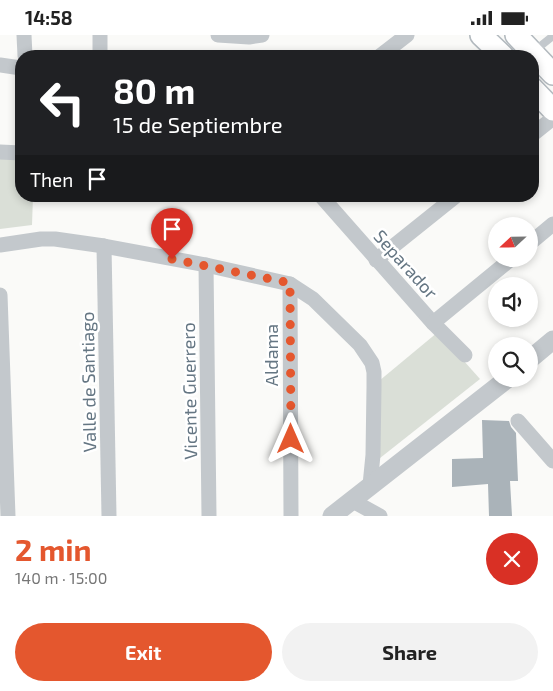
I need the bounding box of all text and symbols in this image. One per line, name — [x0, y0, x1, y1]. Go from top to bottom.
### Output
text: 14:58 — [25, 6, 73, 29]
text: 80 m — [113, 69, 195, 111]
icon: left — [30, 70, 95, 135]
text: 15 de Septiembre — [113, 111, 283, 137]
icon: arrive — [83, 165, 111, 193]
text: Then — [30, 168, 73, 191]
pin — [151, 208, 193, 259]
icon: arrive — [158, 215, 186, 243]
north arrow — [488, 217, 538, 267]
map controls — [488, 217, 538, 387]
street label: Separador — [369, 225, 443, 303]
button: sound — [488, 277, 538, 327]
street label: Valle de Santiago — [76, 312, 100, 452]
street label: Vicente Guerrero — [177, 322, 201, 460]
street label: Aldama — [260, 324, 282, 386]
button: search — [488, 337, 538, 387]
position arrow — [264, 412, 316, 464]
text: 2 min — [15, 531, 92, 567]
button: close — [486, 533, 538, 585]
text: 140 m · 15:00 — [15, 568, 107, 587]
button: Exit — [15, 623, 272, 681]
button: Share — [282, 623, 538, 681]

